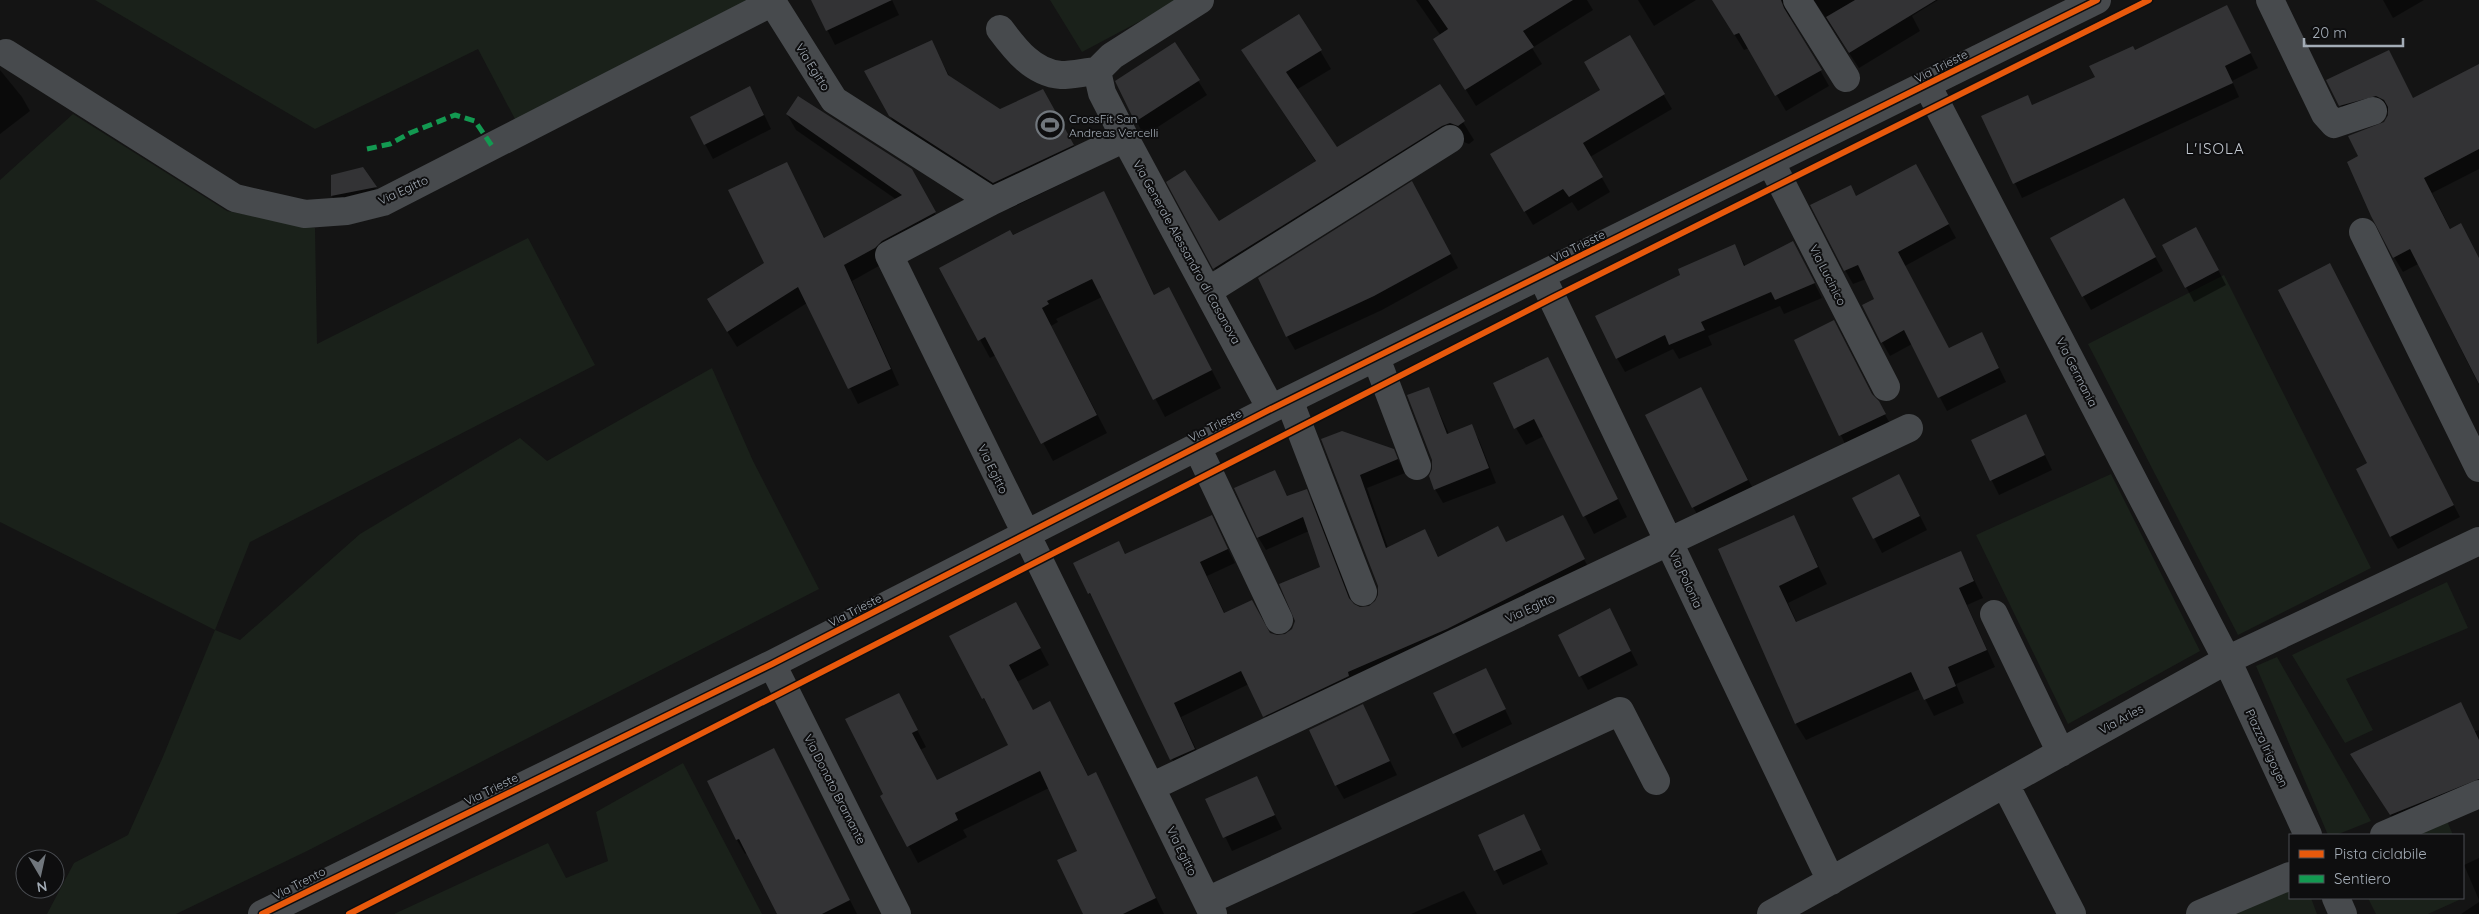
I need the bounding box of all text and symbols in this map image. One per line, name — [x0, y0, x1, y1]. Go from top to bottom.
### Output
scale bar — [2304, 15, 2403, 47]
text: 20 m — [2312, 23, 2347, 42]
street label: Via Egitto — [793, 40, 833, 94]
street label: Via Trieste — [1912, 46, 1970, 86]
sports icon: CrossFit San Andreas Vercelli — [1035, 110, 1065, 140]
place label: CrossFit San Andreas Vercelli — [1069, 111, 1158, 140]
district label: L'ISOLA — [2185, 139, 2245, 158]
street label: Via Generale Alessandro di Casanova — [1130, 157, 1244, 347]
street label: Via Egitto — [376, 172, 430, 208]
street label: Via Trieste — [1549, 226, 1608, 265]
street label: Via Lucinico — [1806, 242, 1850, 308]
street label: Via Germania — [2053, 335, 2101, 409]
street label: Via Trieste — [1186, 405, 1244, 445]
street label: Via Egitto — [975, 442, 1011, 496]
street label: Via Polonia — [1666, 548, 1706, 610]
street label: Via Trieste — [826, 590, 884, 630]
street label: Via Egitto — [1503, 590, 1557, 626]
street label: Via Arles — [2096, 700, 2146, 737]
street label: Piazza Irigoyen — [2242, 707, 2292, 789]
street label: Via Donato Bramante — [801, 732, 869, 847]
street label: Via Trieste — [462, 769, 521, 808]
street label: Via Egitto — [1164, 824, 1200, 878]
legend — [2289, 834, 2464, 899]
text: Pista ciclabile — [2334, 844, 2427, 863]
north arrow — [15, 849, 65, 899]
street label: Via Trento — [270, 863, 328, 903]
text: Sentiero — [2334, 869, 2391, 888]
text: N — [36, 877, 49, 897]

